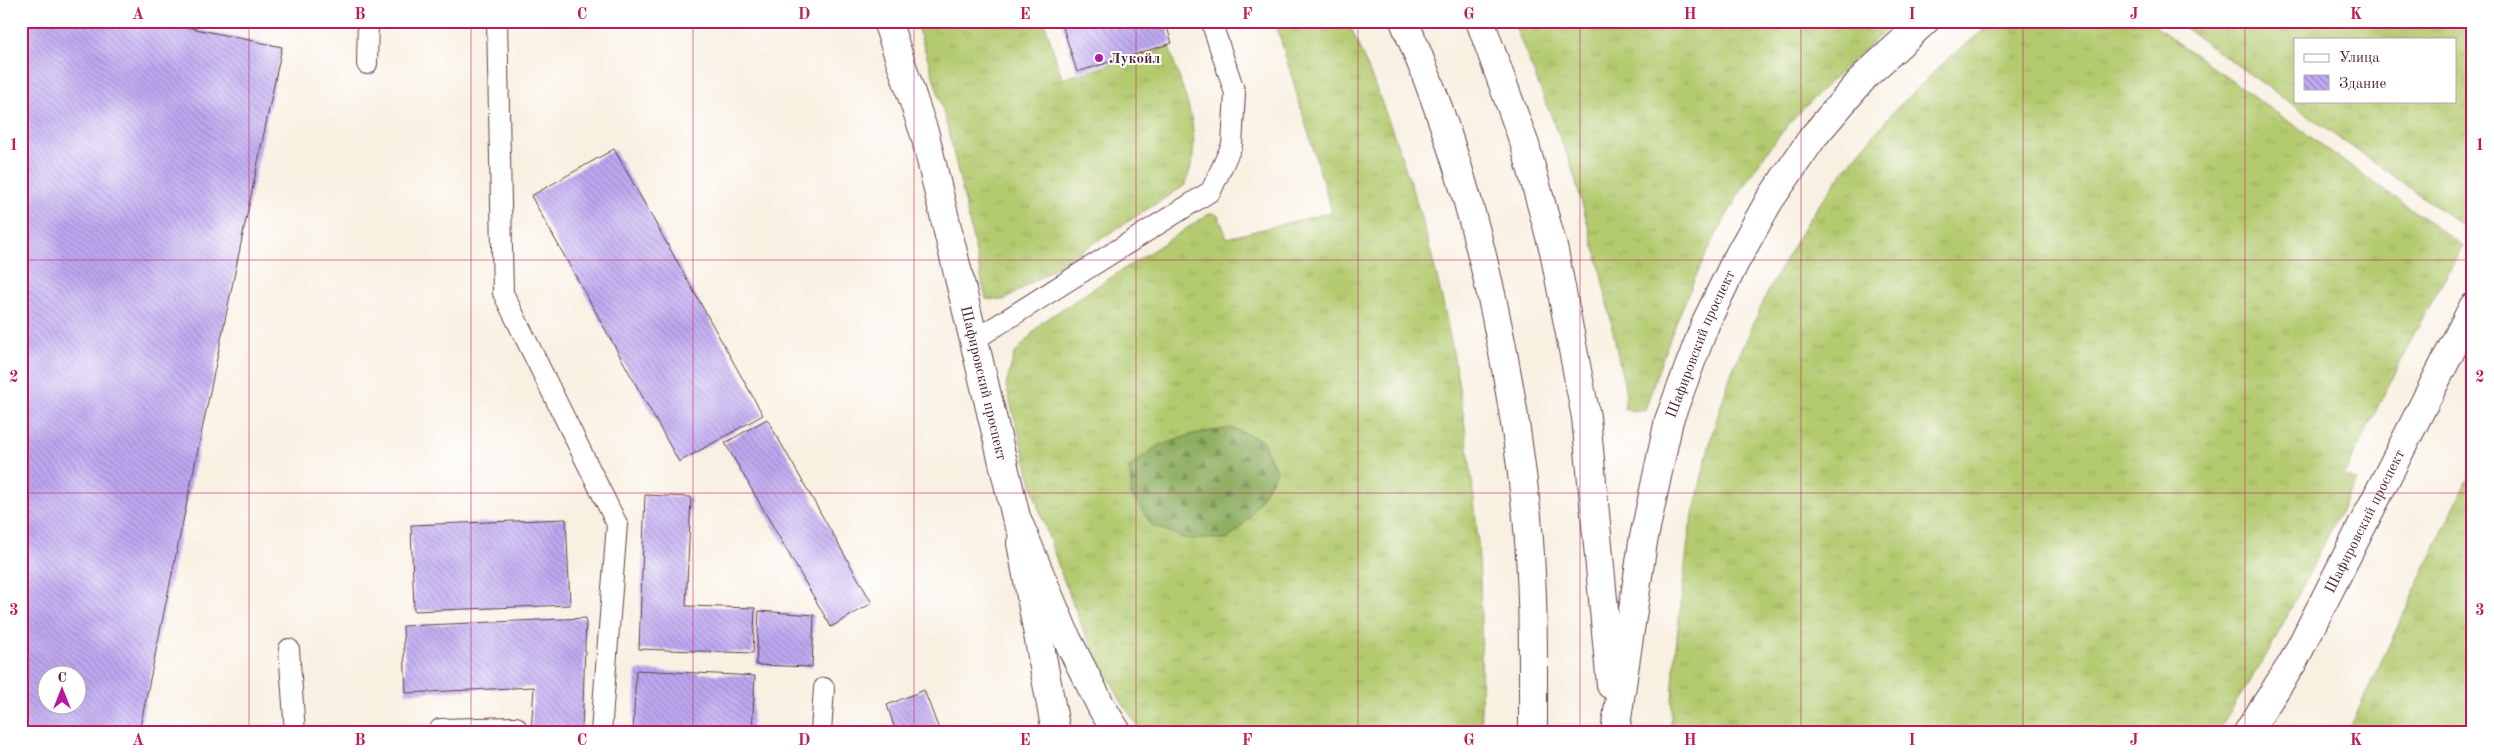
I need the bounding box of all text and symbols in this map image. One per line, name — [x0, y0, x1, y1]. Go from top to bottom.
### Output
text: A — [132, 7, 144, 23]
text: B — [354, 7, 366, 23]
text: C — [577, 7, 587, 23]
text: D — [798, 7, 810, 23]
text: E — [1019, 7, 1031, 23]
text: F — [1242, 7, 1253, 23]
text: G — [1463, 7, 1475, 23]
text: H — [1683, 7, 1697, 23]
text: I — [1908, 7, 1916, 23]
text: J — [2130, 7, 2139, 23]
text: K — [2350, 7, 2362, 23]
legend — [2294, 38, 2456, 102]
text: Улица — [2339, 51, 2380, 66]
marker: Лукойл — [1093, 52, 1105, 64]
place label: Лукойл — [1109, 52, 1161, 67]
text: Здание — [2339, 77, 2386, 92]
text: 1 — [9, 138, 19, 154]
text: 1 — [2475, 138, 2485, 154]
street label: Шафировский проспект — [1664, 268, 1739, 420]
street label: Шафировский проспект — [957, 304, 1008, 462]
text: 2 — [9, 370, 19, 386]
text: 2 — [2475, 370, 2485, 386]
street label: Шафировский проспект — [2323, 448, 2408, 596]
text: 3 — [9, 603, 19, 619]
text: 3 — [2475, 603, 2485, 619]
north arrow — [38, 666, 88, 716]
text: С — [57, 671, 67, 685]
text: A — [132, 733, 144, 749]
text: B — [354, 733, 366, 749]
text: C — [577, 733, 587, 749]
text: D — [798, 733, 810, 749]
text: E — [1019, 733, 1031, 749]
text: F — [1242, 733, 1253, 749]
text: G — [1463, 733, 1475, 749]
text: H — [1683, 733, 1697, 749]
text: I — [1908, 733, 1916, 749]
text: J — [2130, 733, 2139, 749]
text: K — [2350, 733, 2362, 749]

